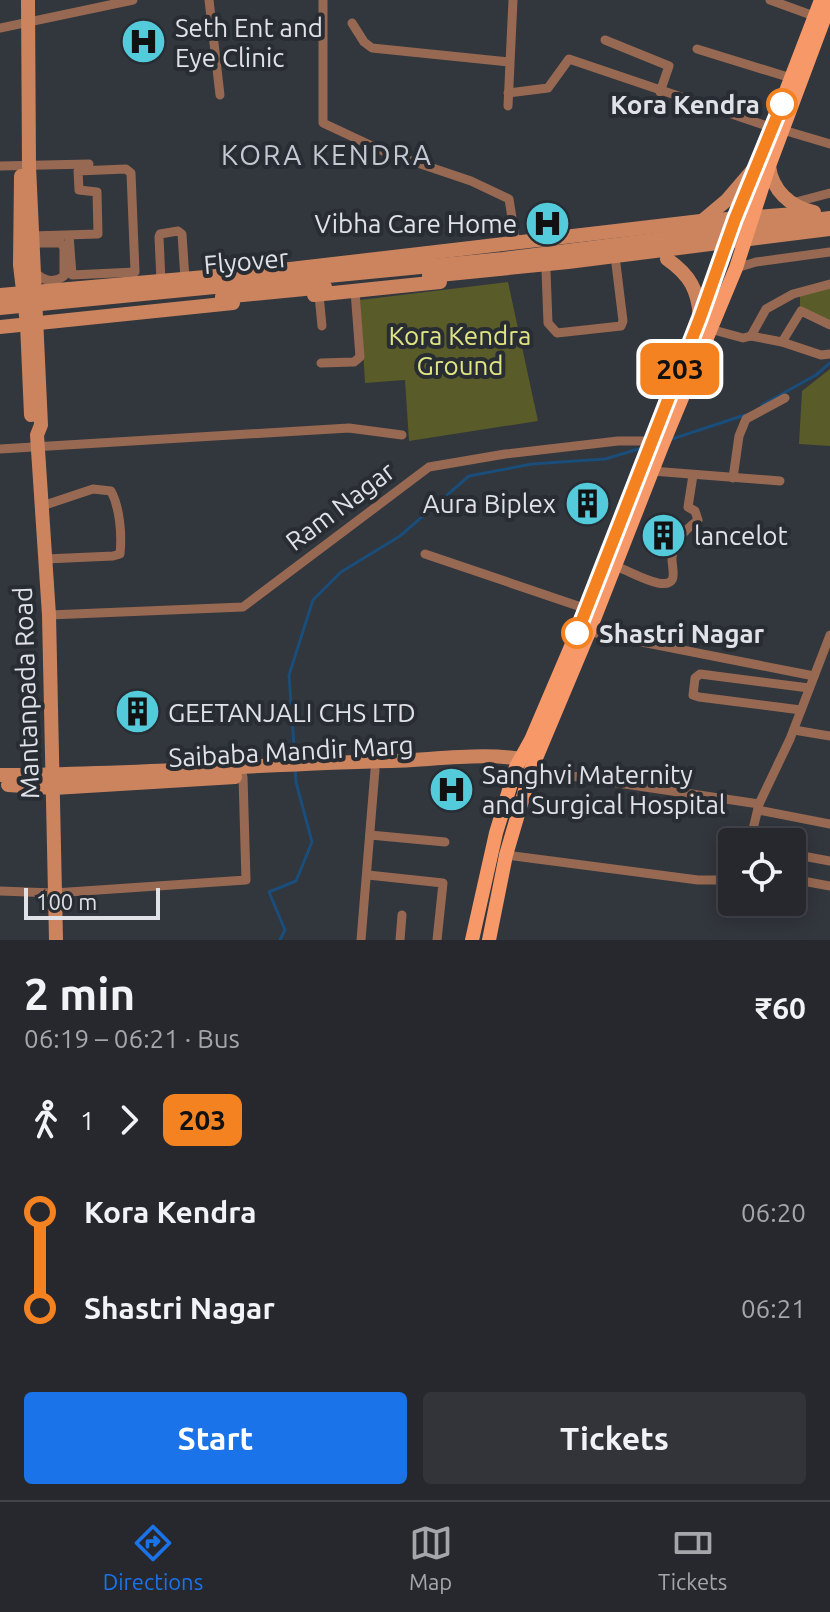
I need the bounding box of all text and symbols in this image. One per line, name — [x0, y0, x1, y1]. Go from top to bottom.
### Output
place label: Seth Ent and Eye Clinic — [175, 13, 323, 72]
hospital icon: Seth Ent and Eye Clinic — [120, 18, 168, 66]
marker: Kora Kendra — [767, 89, 797, 119]
place label: Kora Kendra — [610, 90, 760, 119]
district label: KORA KENDRA — [221, 139, 433, 170]
hospital icon: Vibha Care Home — [524, 199, 572, 247]
place label: Vibha Care Home — [314, 209, 517, 238]
street label: Flyover — [202, 243, 290, 279]
park label: Kora Kendra Ground — [389, 321, 531, 380]
line badge: 203 — [634, 343, 726, 395]
text: 203 — [656, 353, 704, 384]
street label: Ram Nagar — [280, 456, 400, 556]
building icon: Aura Biplex — [563, 479, 611, 527]
place label: Aura Biplex — [423, 489, 556, 518]
building icon: lancelot — [639, 511, 687, 559]
place label: lancelot — [694, 521, 788, 550]
street label: Mantanpada Road — [8, 586, 44, 800]
marker: Shastri Nagar — [562, 618, 592, 648]
place label: Shastri Nagar — [599, 619, 765, 648]
building icon: GEETANJALI CHS LTD — [113, 688, 161, 736]
place label: GEETANJALI CHS LTD — [168, 698, 416, 727]
street label: Saibaba Mandir Marg — [168, 730, 414, 772]
place label: Sanghvi Maternity and Surgical Hospital — [482, 760, 726, 819]
hospital icon: Sanghvi Maternity and Surgical Hospital — [427, 765, 475, 813]
map controls — [718, 828, 806, 916]
button: locate — [718, 828, 806, 916]
scale bar — [24, 884, 160, 920]
text: 100 m — [36, 889, 97, 914]
text: 2 min — [24, 969, 135, 1018]
text: ₹60 — [755, 991, 806, 1025]
text: 06:19 – 06:21 · Bus — [24, 1024, 240, 1053]
icon: walk — [24, 1098, 68, 1142]
icon: forward — [107, 1098, 151, 1142]
text: 203 — [179, 1104, 226, 1135]
text: 1 — [80, 1106, 95, 1135]
text: Kora Kendra — [84, 1195, 257, 1229]
text: 06:20 — [741, 1198, 806, 1227]
text: Shastri Nagar — [84, 1291, 275, 1325]
text: 06:21 — [741, 1294, 806, 1323]
button: Start — [24, 1392, 407, 1484]
button: Tickets — [423, 1392, 806, 1484]
tab: Directions — [103, 1521, 203, 1594]
tab: Map — [409, 1521, 453, 1594]
tab: Tickets — [658, 1521, 727, 1594]

